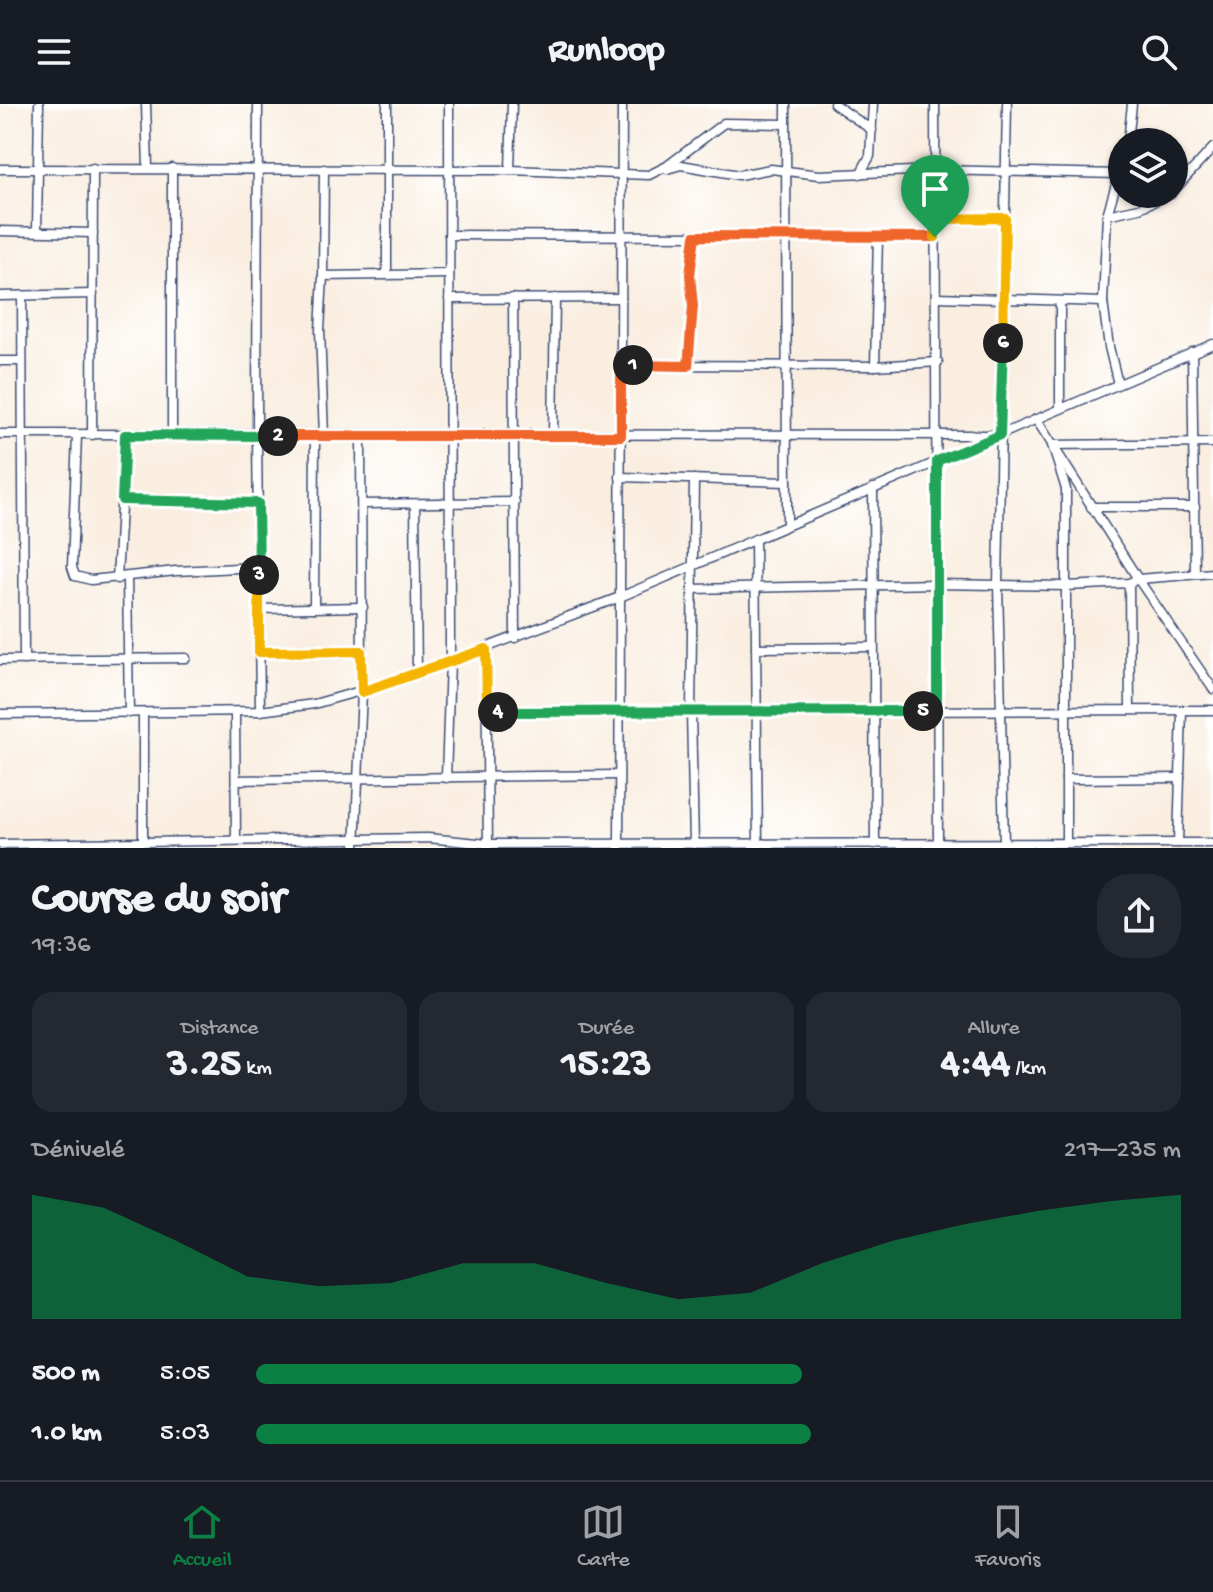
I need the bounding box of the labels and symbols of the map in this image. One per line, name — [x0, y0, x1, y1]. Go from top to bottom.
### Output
pin — [901, 155, 969, 237]
pin: 6 — [983, 323, 1023, 363]
pin: 1 — [613, 345, 653, 385]
pin: 2 — [258, 416, 298, 456]
pin: 3 — [239, 555, 279, 595]
pin: 5 — [903, 691, 943, 731]
pin: 4 — [478, 692, 518, 732]

